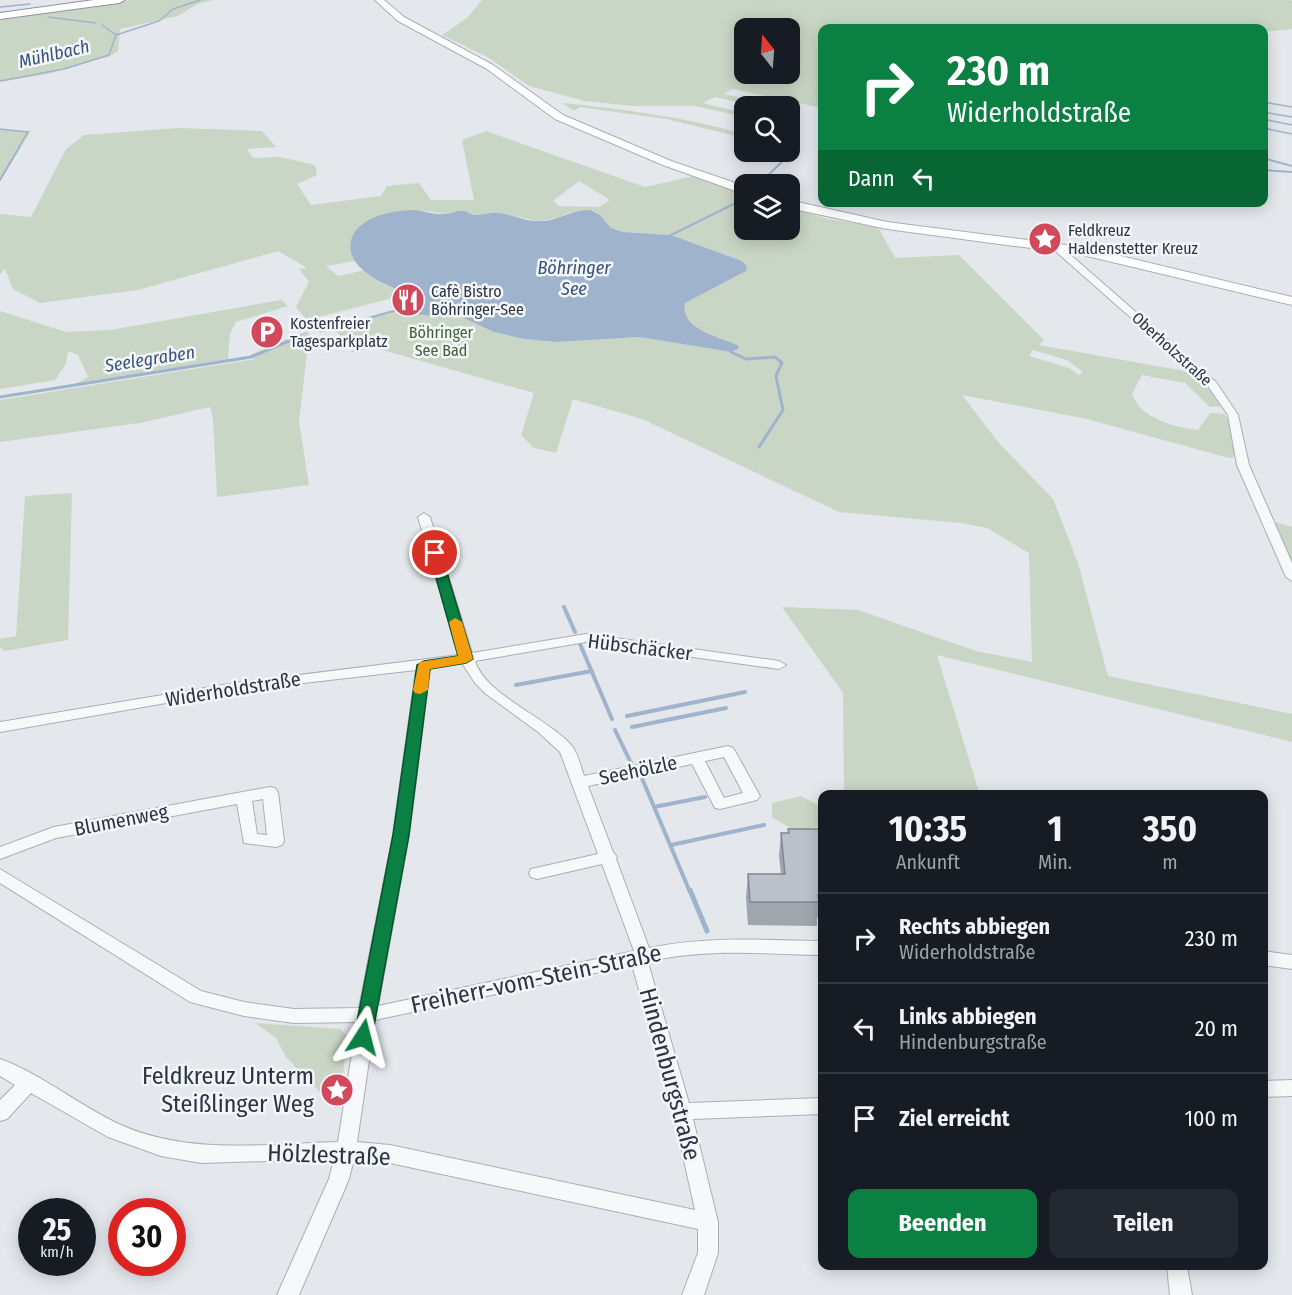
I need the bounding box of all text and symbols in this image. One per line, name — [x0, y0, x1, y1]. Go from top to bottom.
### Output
north arrow — [734, 18, 800, 84]
map controls — [734, 18, 800, 240]
water label: Mühlbach — [16, 35, 92, 73]
text: 230 m — [947, 46, 1050, 96]
icon: right — [848, 48, 926, 126]
button: search — [734, 96, 800, 162]
text: Widerholdstraße — [947, 97, 1131, 129]
icon: left — [907, 162, 940, 195]
text: Dann — [848, 165, 895, 192]
button: layers — [734, 174, 800, 240]
place icon: Feldkreuz Haldenstetter Kreuz — [1027, 221, 1063, 257]
place label: Feldkreuz Haldenstetter Kreuz — [1068, 221, 1198, 258]
water label: Böhringer See — [537, 257, 611, 300]
restaurant icon: Cafè Bistro Böhringer-See — [390, 282, 426, 318]
place label: Cafè Bistro Böhringer-See — [431, 282, 524, 319]
street label: Oberholzstraße — [1128, 308, 1216, 390]
parking icon: Kostenfreier Tagesparkplatz — [249, 314, 285, 350]
place label: Kostenfreier Tagesparkplatz — [290, 314, 388, 351]
park label: Böhringer See Bad — [409, 323, 474, 360]
water label: Seelegraben — [102, 341, 197, 377]
pin — [409, 527, 460, 578]
icon: arrive — [418, 536, 451, 569]
street label: Hübschäcker — [586, 629, 694, 665]
street label: Widerholdstraße — [164, 666, 302, 712]
street label: Seehölzle — [597, 750, 679, 790]
street label: Blumenweg — [72, 799, 170, 841]
text: 10:35 — [889, 807, 967, 851]
text: 1 — [1047, 807, 1063, 851]
text: 350 — [1143, 807, 1197, 851]
text: Ankunft — [896, 850, 960, 874]
text: Min. — [1038, 850, 1072, 874]
text: m — [1162, 850, 1178, 874]
text: Rechts abbiegen — [899, 913, 1050, 940]
icon: right — [848, 922, 881, 955]
text: 230 m — [1185, 925, 1238, 952]
street label: Freiherr-vom-Stein-Straße — [408, 939, 664, 1019]
text: Widerholdstraße — [899, 940, 1035, 964]
street label: Hindenburgstraße — [634, 985, 706, 1163]
text: Links abbiegen — [899, 1003, 1037, 1030]
position arrow — [331, 1005, 395, 1069]
icon: left — [848, 1012, 881, 1045]
text: 20 m — [1195, 1015, 1238, 1042]
text: Hindenburgstraße — [899, 1030, 1047, 1054]
place label: Feldkreuz Unterm Steißlinger Weg — [142, 1062, 315, 1118]
place icon: Feldkreuz Unterm Steißlinger Weg — [319, 1072, 355, 1108]
icon: arrive — [848, 1102, 881, 1135]
text: Ziel erreicht — [899, 1105, 1010, 1132]
text: 100 m — [1184, 1105, 1238, 1132]
street label: Hölzlestraße — [267, 1139, 391, 1171]
button: Beenden — [848, 1189, 1037, 1258]
button: Teilen — [1049, 1189, 1238, 1258]
speed limit sign: 30 — [108, 1198, 186, 1276]
text: 25 — [43, 1212, 71, 1248]
text: km/h — [40, 1243, 74, 1261]

